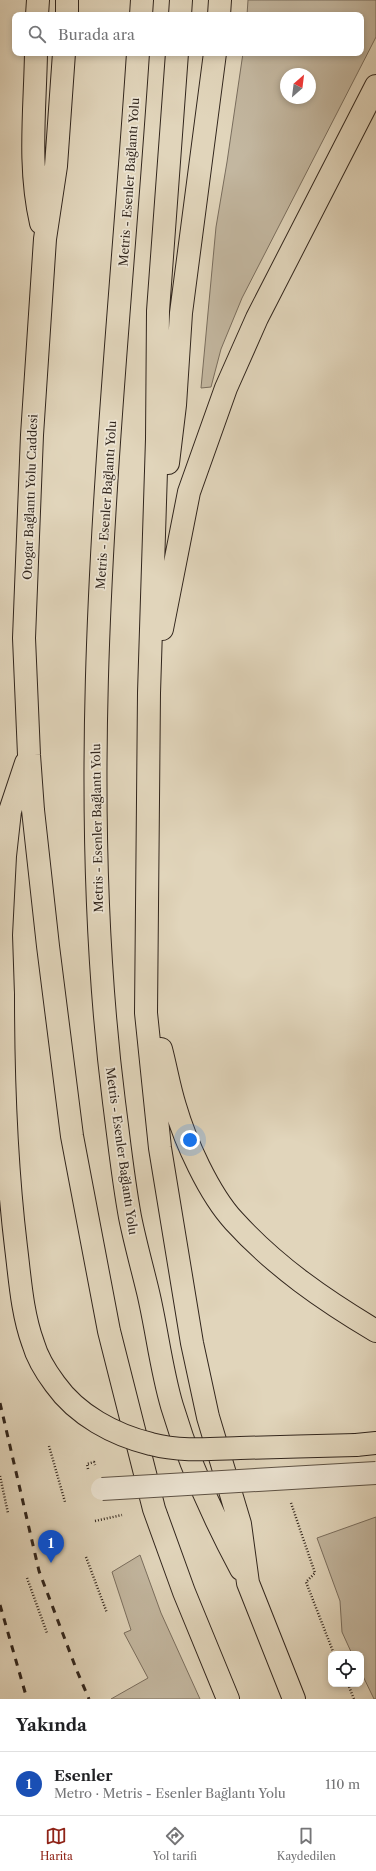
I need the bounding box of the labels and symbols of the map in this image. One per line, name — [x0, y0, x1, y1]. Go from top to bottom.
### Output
north arrow — [280, 68, 316, 104]
street label: Metris - Esenler Bağlantı Yolu — [116, 97, 142, 267]
street label: Otogar Bağlantı Yolu Caddesi — [20, 414, 40, 580]
street label: Metris - Esenler Bağlantı Yolu — [93, 420, 119, 590]
street label: Metris - Esenler Bağlantı Yolu — [88, 743, 106, 913]
street label: Metris - Esenler Bağlantı Yolu — [103, 1066, 141, 1236]
your location — [180, 1130, 200, 1150]
pin: 1 — [38, 1530, 64, 1563]

